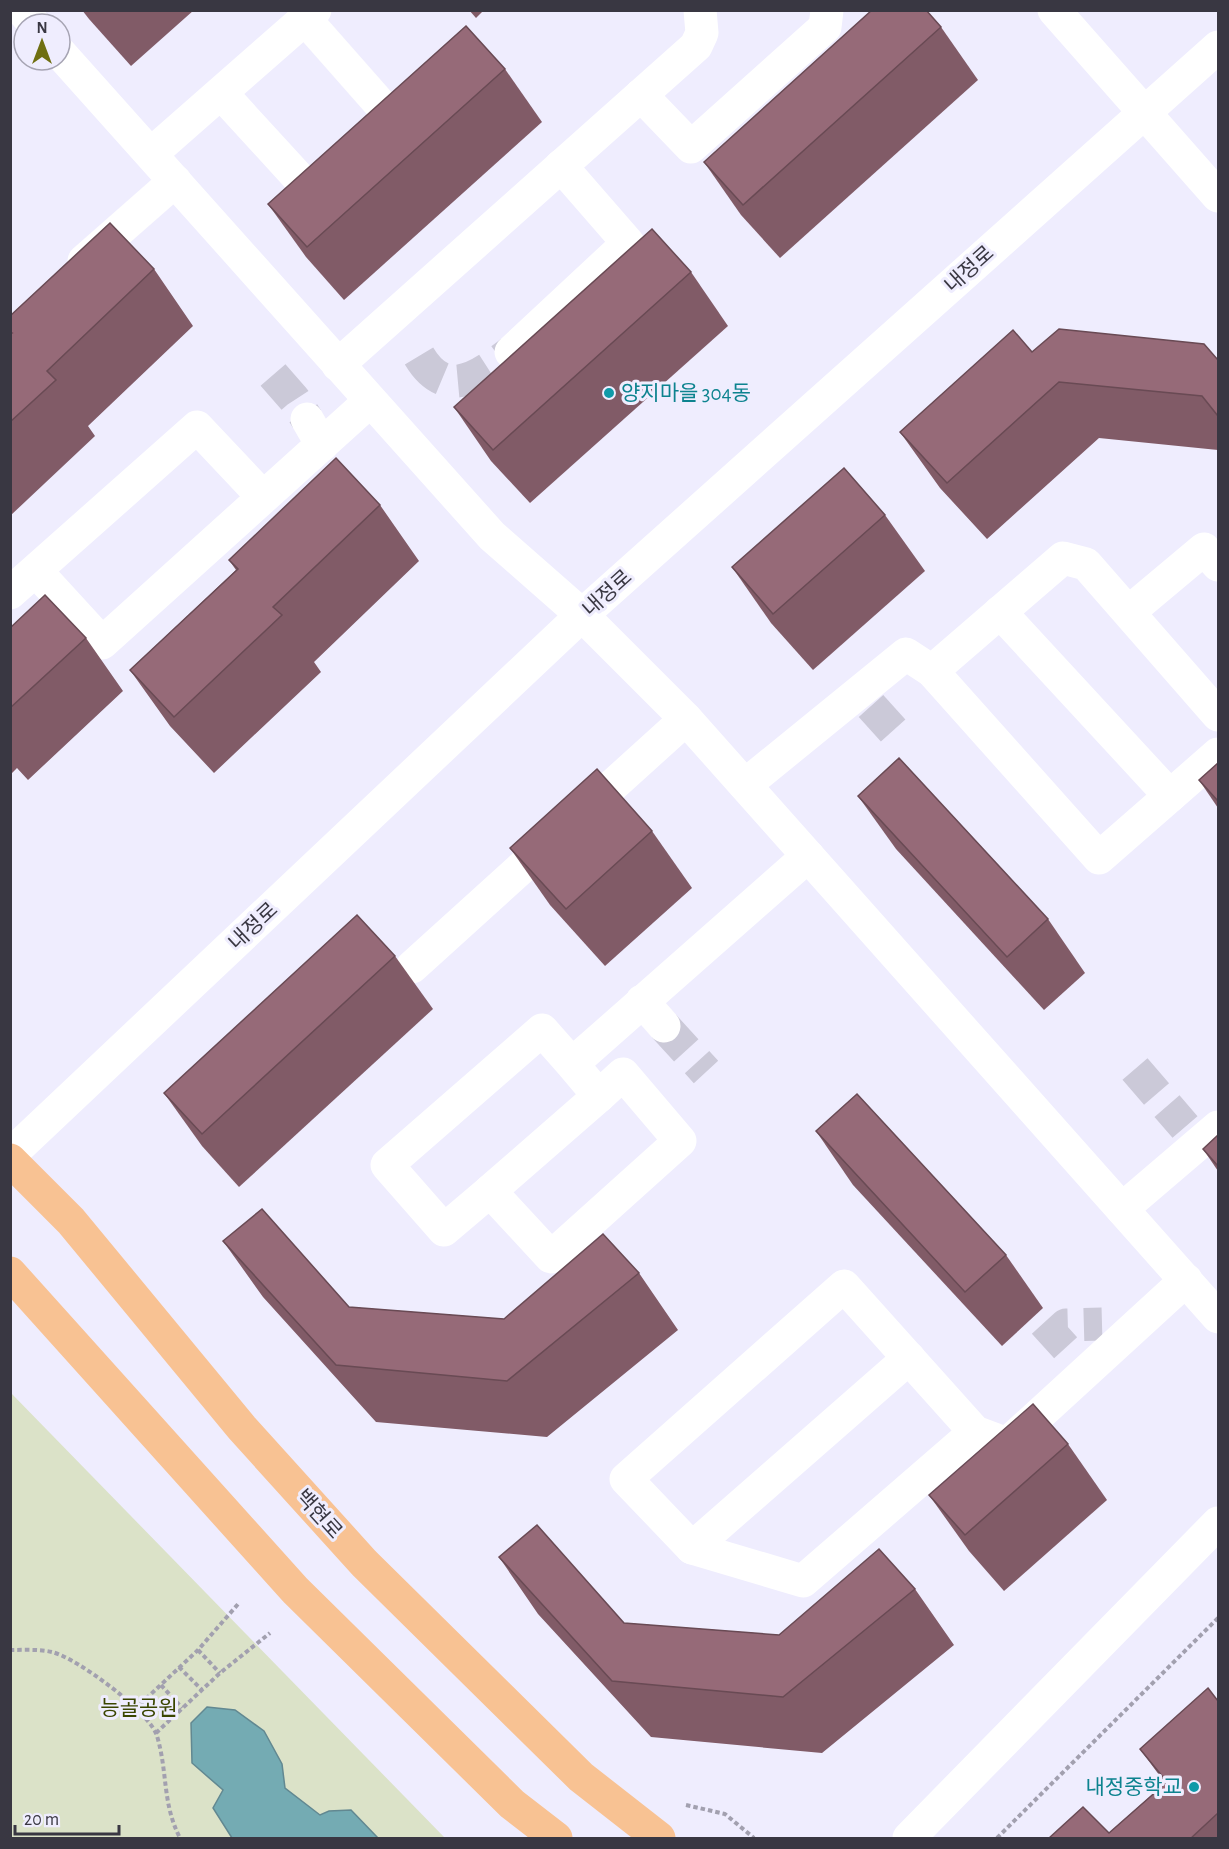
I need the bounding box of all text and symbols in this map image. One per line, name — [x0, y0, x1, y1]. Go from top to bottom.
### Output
north arrow — [12, 12, 72, 72]
text: N — [36, 20, 48, 36]
street label: 내정로 — [940, 241, 998, 297]
place label: 양지마을 304동 — [621, 382, 751, 404]
marker: 양지마을 304동 — [602, 386, 616, 400]
street label: 내정로 — [578, 565, 636, 621]
street label: 내정로 — [224, 898, 282, 954]
street label: 백현로 — [291, 1485, 347, 1543]
park label: 능골공원 — [100, 1697, 178, 1719]
place label: 내정중학교 — [1085, 1776, 1182, 1798]
marker: 내정중학교 — [1187, 1780, 1201, 1794]
scale bar — [15, 1798, 118, 1836]
text: 20 m — [24, 1811, 59, 1829]

